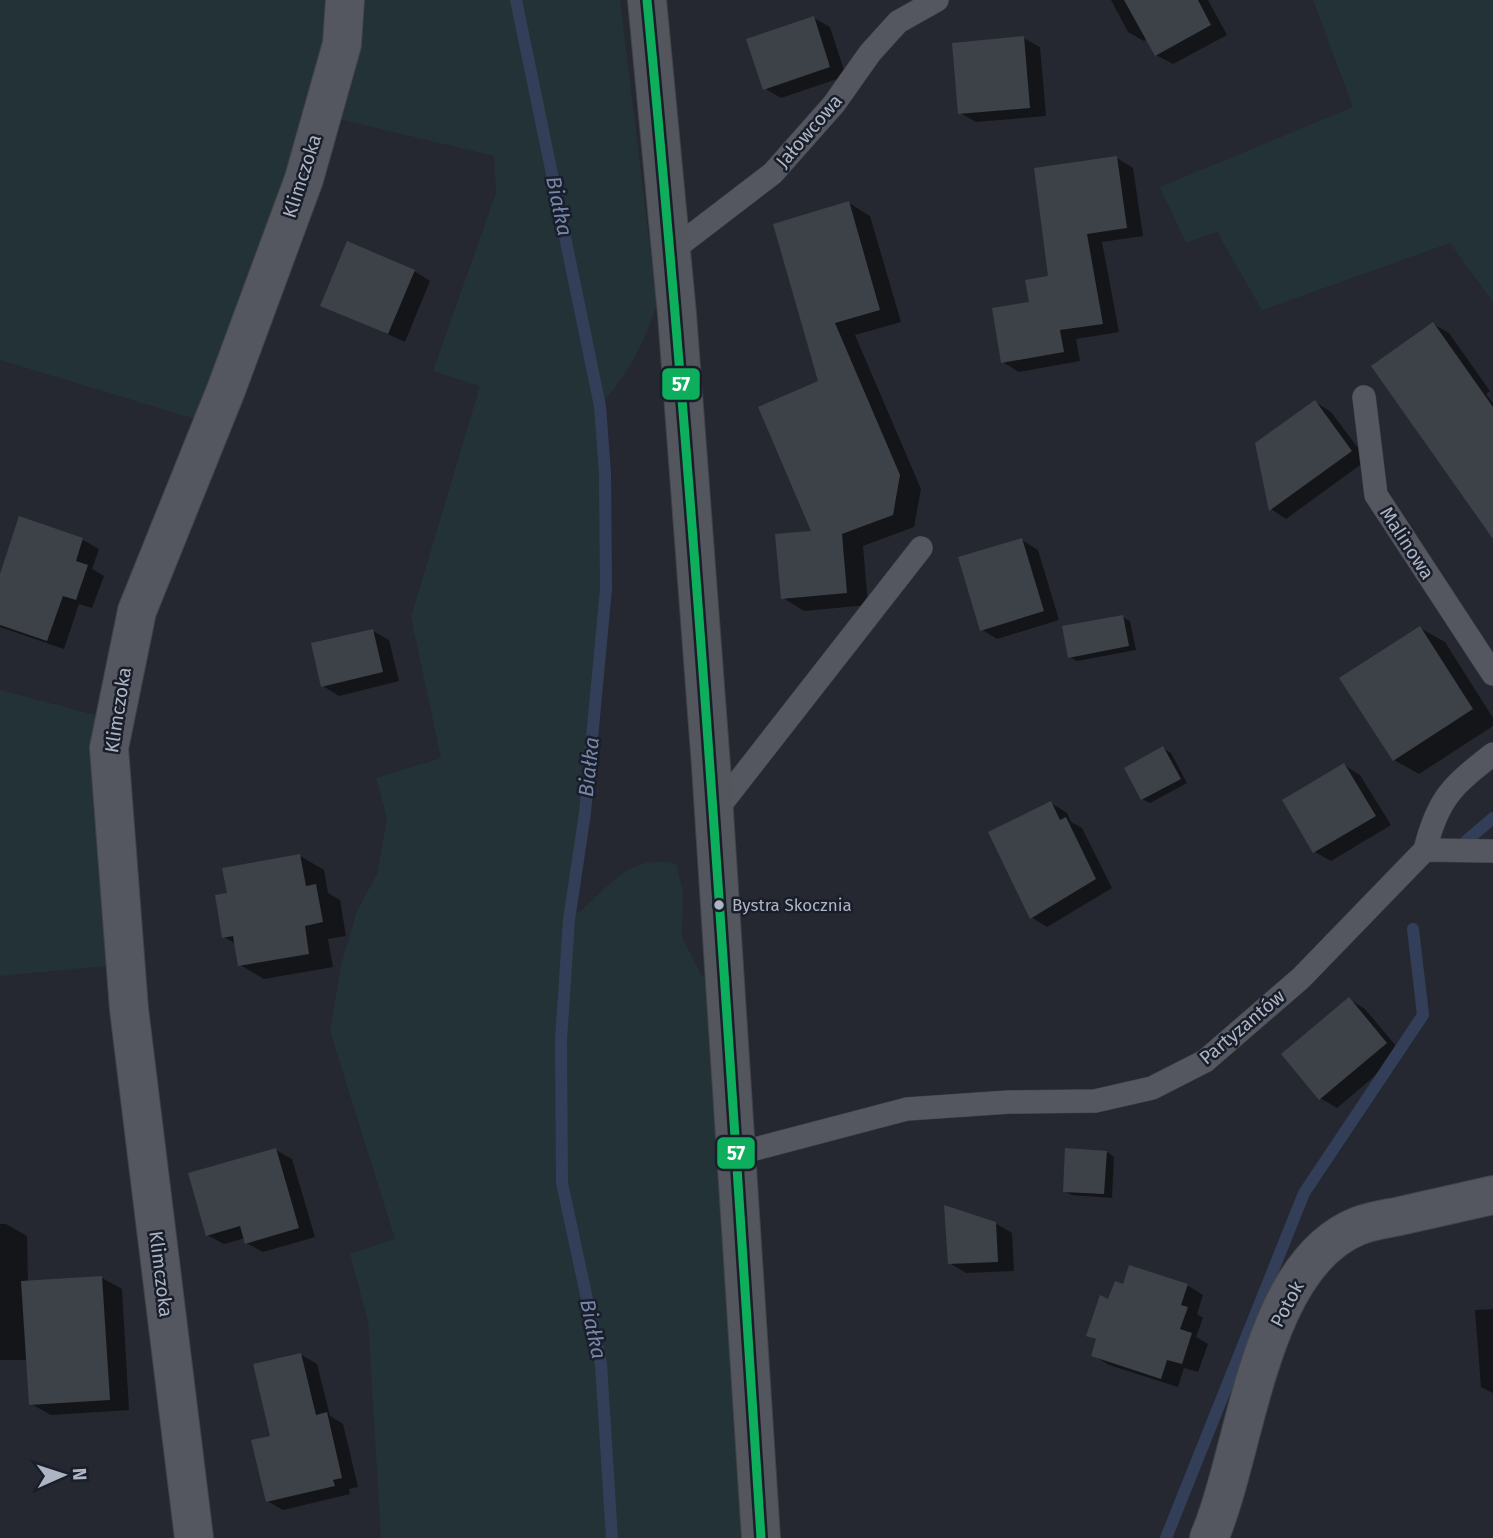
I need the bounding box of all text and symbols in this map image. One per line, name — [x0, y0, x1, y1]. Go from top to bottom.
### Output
street label: Jałowcowa — [771, 90, 847, 172]
street label: Klimczoka — [278, 131, 326, 221]
water label: Białka — [540, 174, 578, 238]
line badge: 57 — [661, 367, 701, 401]
text: 57 — [672, 373, 690, 396]
street label: Malinowa — [1375, 502, 1439, 584]
street label: Klimczoka — [100, 665, 136, 755]
water label: Białka — [573, 736, 605, 798]
place label: Bystra Skocznia — [732, 895, 852, 916]
marker: Bystra Skocznia — [712, 898, 726, 912]
street label: Partyzantów — [1195, 984, 1290, 1069]
line badge: 57 — [716, 1136, 756, 1170]
text: 57 — [727, 1142, 745, 1165]
street label: Klimczoka — [144, 1230, 178, 1318]
street label: Potok — [1265, 1277, 1309, 1331]
water label: Białka — [574, 1297, 612, 1361]
north arrow — [28, 1440, 98, 1510]
text: N — [68, 1467, 91, 1481]

